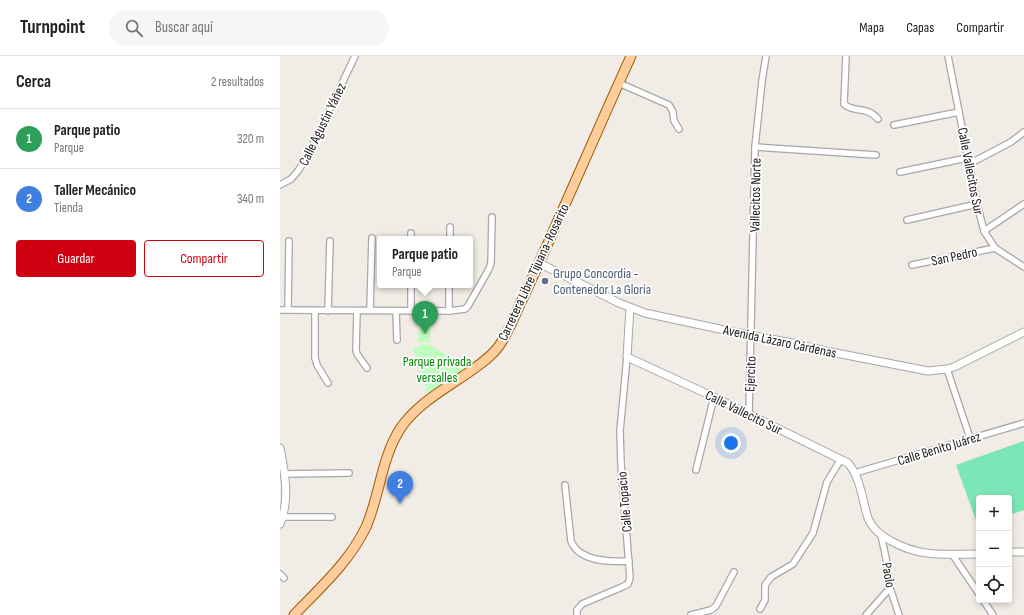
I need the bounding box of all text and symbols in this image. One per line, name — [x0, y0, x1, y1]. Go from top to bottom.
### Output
search box — [109, 10, 389, 46]
text: Turnpoint — [20, 16, 85, 39]
icon: search — [123, 17, 145, 39]
text: Buscar aquí — [155, 18, 213, 37]
text: Mapa — [859, 19, 884, 36]
text: Capas — [906, 19, 934, 36]
text: Compartir — [956, 19, 1004, 36]
text: Cerca — [16, 72, 51, 92]
text: 2 resultados — [211, 74, 264, 90]
street label: Calle Agustin Yáñez — [295, 80, 350, 168]
text: Parque patio — [54, 121, 120, 140]
street label: Calle Vallecitos Sur — [954, 126, 987, 216]
text: 1 — [26, 131, 32, 147]
text: 320 m — [237, 131, 264, 147]
text: Parque — [54, 140, 84, 156]
street label: Vallecitos Norte — [746, 158, 765, 232]
text: Taller Mecánico — [54, 181, 136, 200]
text: 2 — [26, 191, 32, 207]
text: 340 m — [237, 191, 264, 207]
text: Tienda — [54, 200, 83, 216]
street label: Carretera Libre Tijuana-Rosarito — [494, 201, 573, 344]
popup — [377, 236, 473, 288]
button: Guardar — [16, 240, 136, 277]
button: Compartir — [144, 240, 264, 277]
street label: San Pedro — [930, 243, 979, 270]
text: Parque patio — [392, 245, 458, 264]
text: Parque — [392, 264, 422, 280]
place label: Grupo Concordia - Contenedor La Gloria — [553, 265, 651, 298]
marker: Grupo Concordia - Contenedor La Gloria — [540, 276, 550, 286]
pin: 1 — [412, 301, 438, 334]
street label: Avenida Lázaro Cárdenas — [721, 321, 838, 362]
park label: Parque privada versalles — [403, 353, 471, 386]
street label: Ejercito — [741, 356, 760, 392]
street label: Calle Vallecito Sur — [703, 387, 785, 438]
street label: Calle Benito Juárez — [895, 428, 983, 469]
your location — [721, 433, 741, 453]
pin: 2 — [387, 471, 413, 504]
street label: Calle Topacio — [613, 471, 636, 533]
map controls — [976, 495, 1012, 603]
button: + — [976, 495, 1012, 531]
button: − — [976, 531, 1012, 567]
street label: Paolo — [878, 561, 899, 589]
button: locate — [976, 567, 1012, 603]

